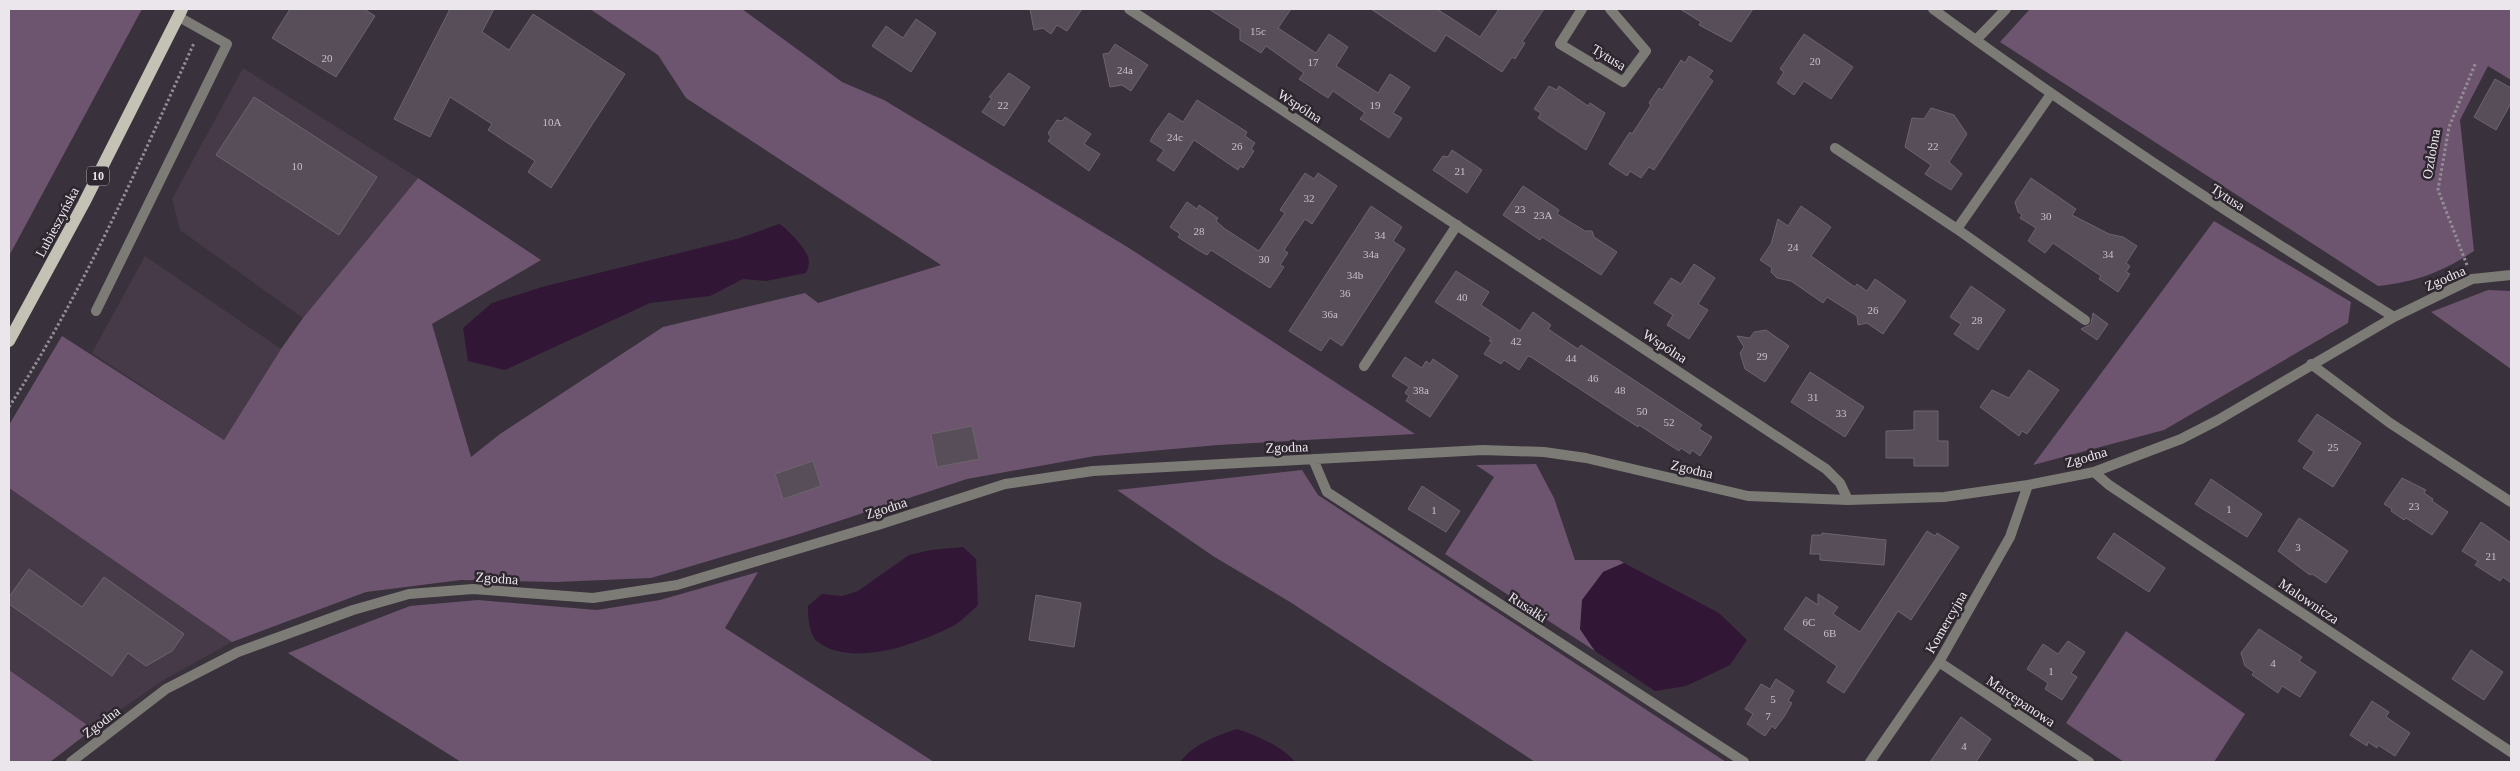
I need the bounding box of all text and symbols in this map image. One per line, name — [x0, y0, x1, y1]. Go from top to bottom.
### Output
house number: 15c — [1250, 25, 1266, 37]
street label: Tytusa — [1589, 41, 1629, 74]
house number: 20 — [322, 52, 333, 64]
house number: 20 — [1810, 55, 1821, 67]
house number: 17 — [1308, 56, 1319, 68]
house number: 24a — [1117, 64, 1133, 76]
street label: Wspólna — [1275, 87, 1325, 127]
house number: 22 — [998, 99, 1009, 111]
house number: 19 — [1370, 99, 1381, 111]
house number: 10A — [543, 116, 562, 128]
street label: Ozdobna — [2420, 127, 2443, 180]
house number: 24c — [1167, 131, 1183, 143]
house number: 26 — [1232, 140, 1243, 152]
house number: 22 — [1928, 140, 1939, 152]
house number: 10 — [292, 160, 303, 172]
house number: 21 — [1455, 165, 1466, 177]
road number: 10 — [87, 167, 109, 186]
street label: Tytusa — [2208, 181, 2248, 214]
street label: Lubieszyńska — [33, 184, 83, 260]
house number: 32 — [1304, 192, 1315, 204]
house number: 23 — [1515, 203, 1526, 215]
house number: 23A — [1534, 209, 1553, 221]
house number: 30 — [2041, 210, 2052, 222]
house number: 28 — [1194, 225, 1205, 237]
house number: 34 — [1375, 229, 1386, 241]
house number: 24 — [1788, 241, 1799, 253]
house number: 34a — [1363, 248, 1379, 260]
house number: 34 — [2103, 248, 2114, 260]
house number: 30 — [1259, 253, 1270, 265]
street label: Zgodna — [2423, 263, 2469, 294]
house number: 34b — [1347, 269, 1364, 281]
house number: 36 — [1340, 287, 1351, 299]
house number: 40 — [1457, 291, 1468, 303]
house number: 26 — [1868, 304, 1879, 316]
house number: 36a — [1322, 308, 1338, 320]
house number: 28 — [1972, 314, 1983, 326]
street label: Wspólna — [1640, 327, 1690, 367]
house number: 42 — [1511, 335, 1522, 347]
house number: 29 — [1757, 350, 1768, 362]
house number: 44 — [1566, 352, 1577, 364]
house number: 46 — [1588, 372, 1599, 384]
house number: 38a — [1413, 384, 1429, 396]
house number: 48 — [1615, 384, 1626, 396]
house number: 31 — [1808, 391, 1819, 403]
house number: 50 — [1637, 405, 1648, 417]
house number: 33 — [1836, 407, 1847, 419]
house number: 52 — [1664, 416, 1675, 428]
street label: Zgodna — [1265, 439, 1309, 456]
house number: 25 — [2328, 441, 2339, 453]
street label: Zgodna — [2064, 444, 2110, 471]
street label: Zgodna — [1669, 457, 1715, 482]
street label: Zgodna — [864, 494, 910, 522]
house number: 23 — [2409, 500, 2420, 512]
house number: 1 — [2226, 503, 2232, 515]
house number: 1 — [1431, 504, 1437, 516]
house number: 3 — [2295, 541, 2301, 553]
house number: 21 — [2486, 550, 2497, 562]
street label: Zgodna — [475, 570, 520, 588]
street label: Malownicza — [2276, 576, 2342, 627]
street label: Komercyjna — [1923, 588, 1971, 656]
street label: Rusałki — [1506, 589, 1550, 625]
house number: 6C — [1803, 616, 1815, 628]
house number: 6B — [1824, 627, 1836, 639]
house number: 4 — [2270, 657, 2276, 669]
house number: 1 — [2048, 665, 2054, 677]
street label: Marcepanowa — [1984, 673, 2058, 730]
house number: 5 — [1770, 693, 1776, 705]
street label: Zgodna — [80, 703, 124, 741]
house number: 7 — [1765, 710, 1771, 722]
house number: 4 — [1961, 740, 1967, 752]

